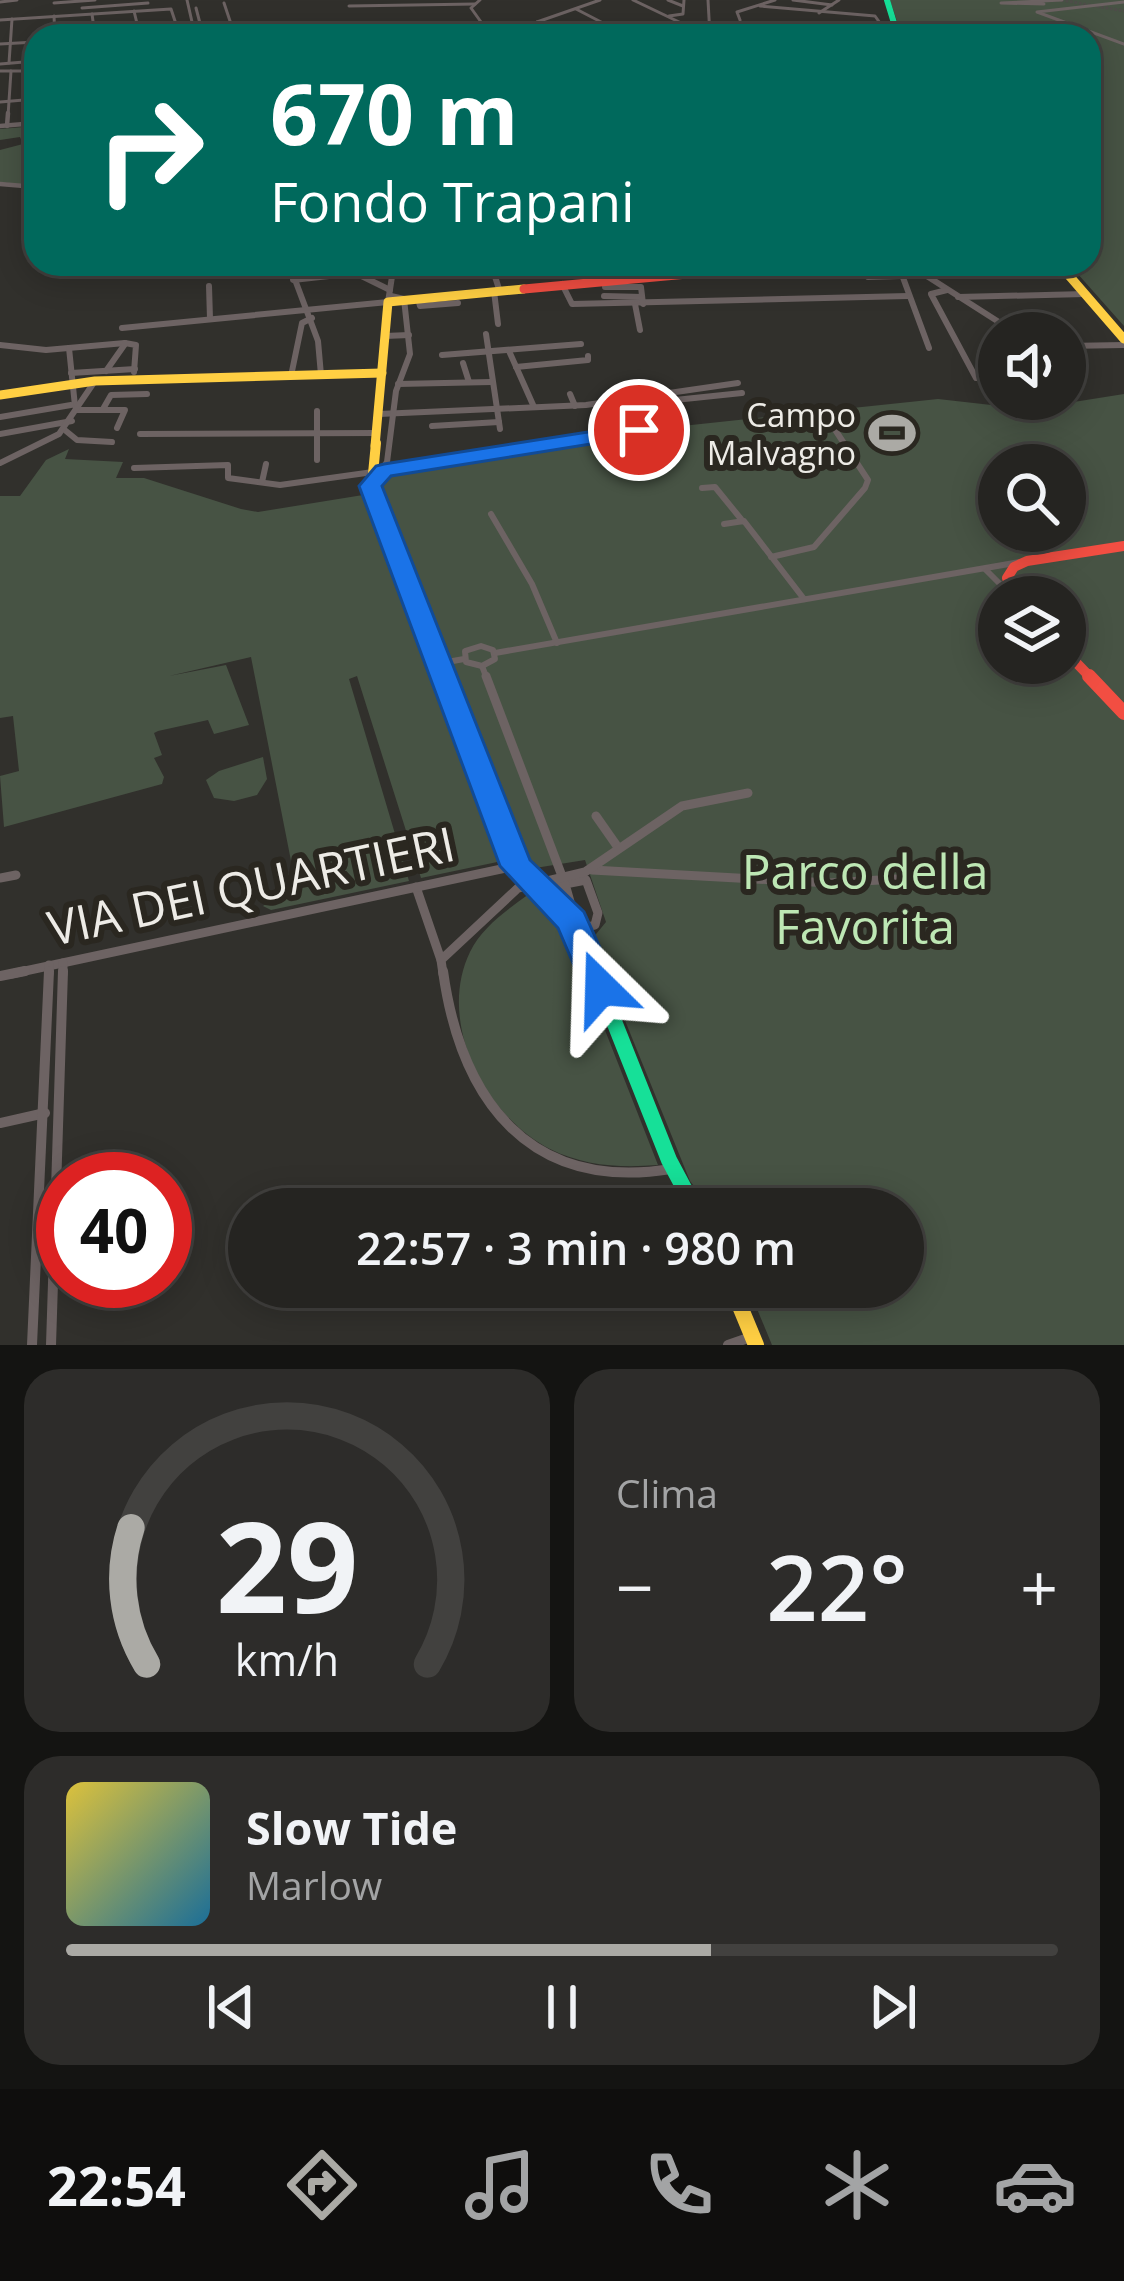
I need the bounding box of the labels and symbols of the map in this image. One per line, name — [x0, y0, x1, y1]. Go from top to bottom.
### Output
pin — [588, 379, 690, 481]
place label: Campo Malvagno — [707, 392, 856, 475]
sports icon: Campo Malvagno — [867, 408, 917, 458]
street label: VIA DEI QUARTIERI — [42, 810, 460, 960]
park label: Parco della Favorita — [742, 838, 988, 958]
position arrow — [538, 925, 664, 1051]
speed limit sign: 40 — [36, 1152, 192, 1308]

